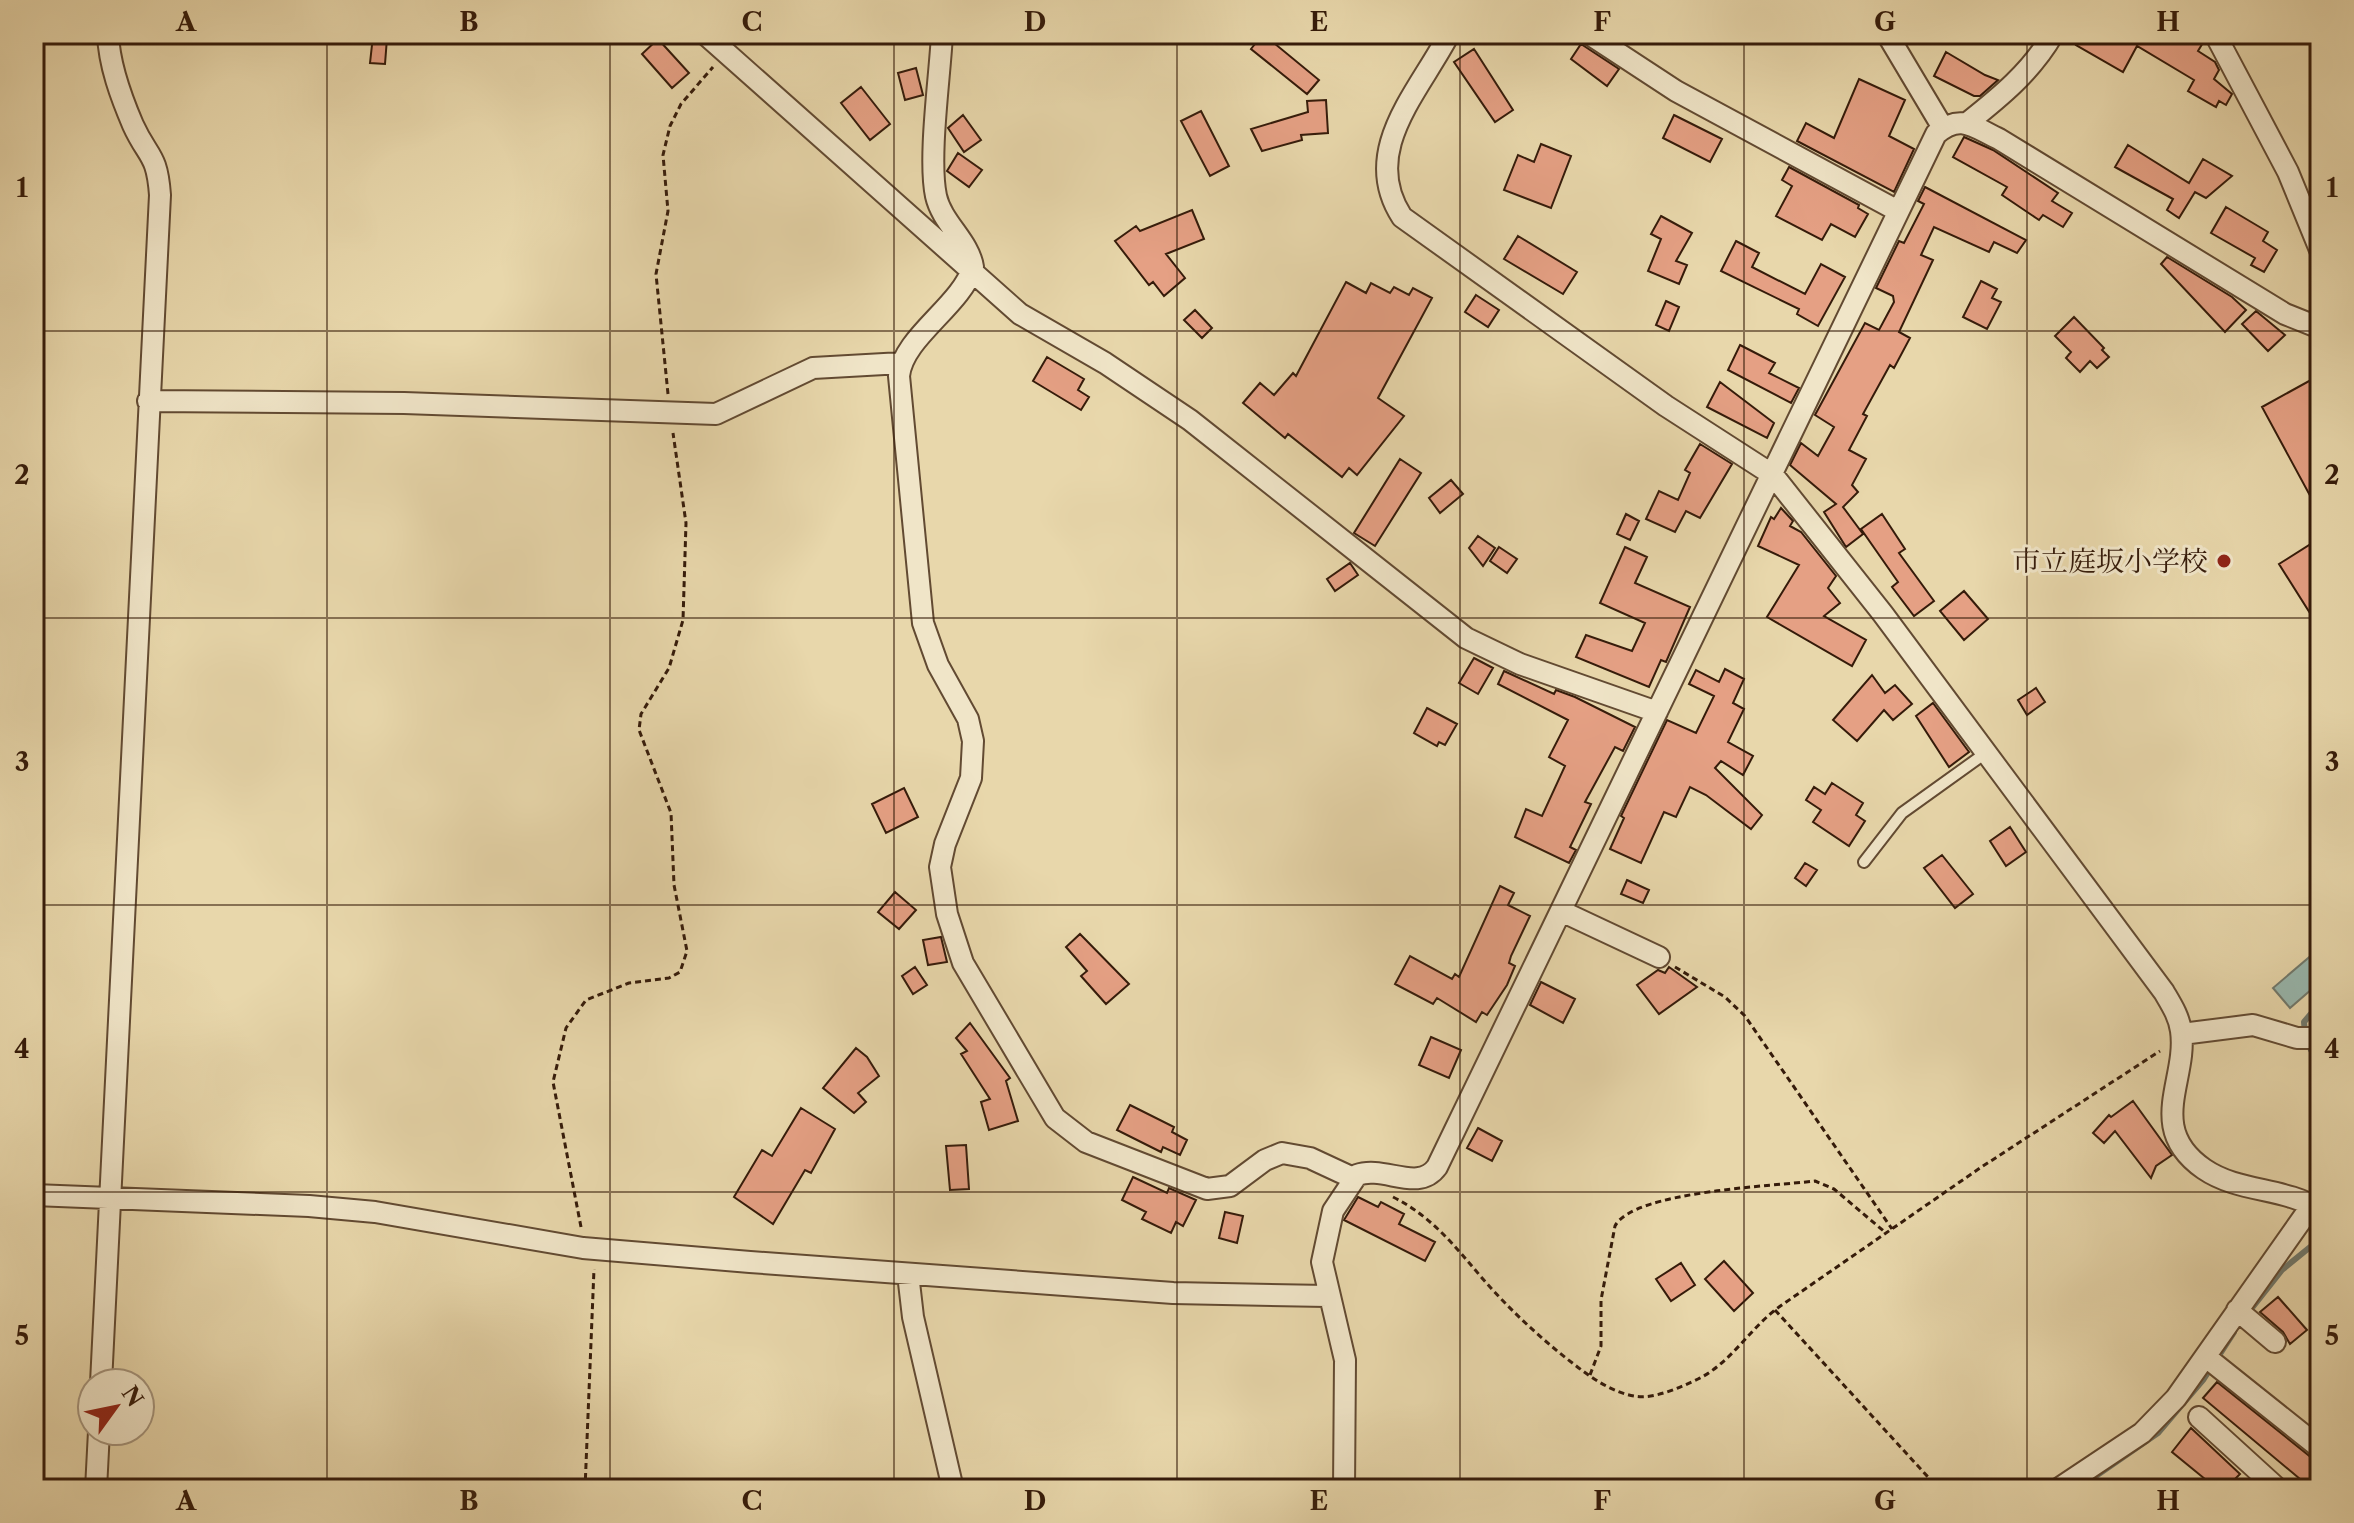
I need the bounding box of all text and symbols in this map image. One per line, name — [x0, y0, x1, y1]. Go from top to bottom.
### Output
text: A — [175, 6, 197, 38]
text: B — [459, 6, 479, 38]
text: C — [742, 6, 762, 38]
text: D — [1024, 6, 1046, 38]
text: E — [1310, 6, 1328, 38]
text: F — [1593, 6, 1611, 38]
text: G — [1874, 6, 1896, 38]
text: H — [2156, 6, 2180, 38]
text: 1 — [16, 172, 28, 204]
text: 1 — [2326, 172, 2338, 204]
text: 2 — [14, 459, 30, 491]
text: 2 — [2324, 459, 2340, 491]
place label: 市立庭坂小学校 — [2012, 544, 2208, 578]
marker: 市立庭坂小学校 — [2215, 552, 2233, 570]
text: 3 — [15, 746, 29, 778]
text: 3 — [2325, 746, 2339, 778]
text: 4 — [14, 1033, 30, 1065]
text: 4 — [2324, 1033, 2340, 1065]
text: 5 — [15, 1320, 29, 1352]
text: 5 — [2325, 1320, 2339, 1352]
north arrow — [76, 1367, 156, 1447]
text: N — [116, 1381, 149, 1412]
text: A — [175, 1485, 197, 1517]
text: B — [459, 1485, 479, 1517]
text: C — [742, 1485, 762, 1517]
text: D — [1024, 1485, 1046, 1517]
text: E — [1310, 1485, 1328, 1517]
text: F — [1593, 1485, 1611, 1517]
text: G — [1874, 1485, 1896, 1517]
text: H — [2156, 1485, 2180, 1517]

